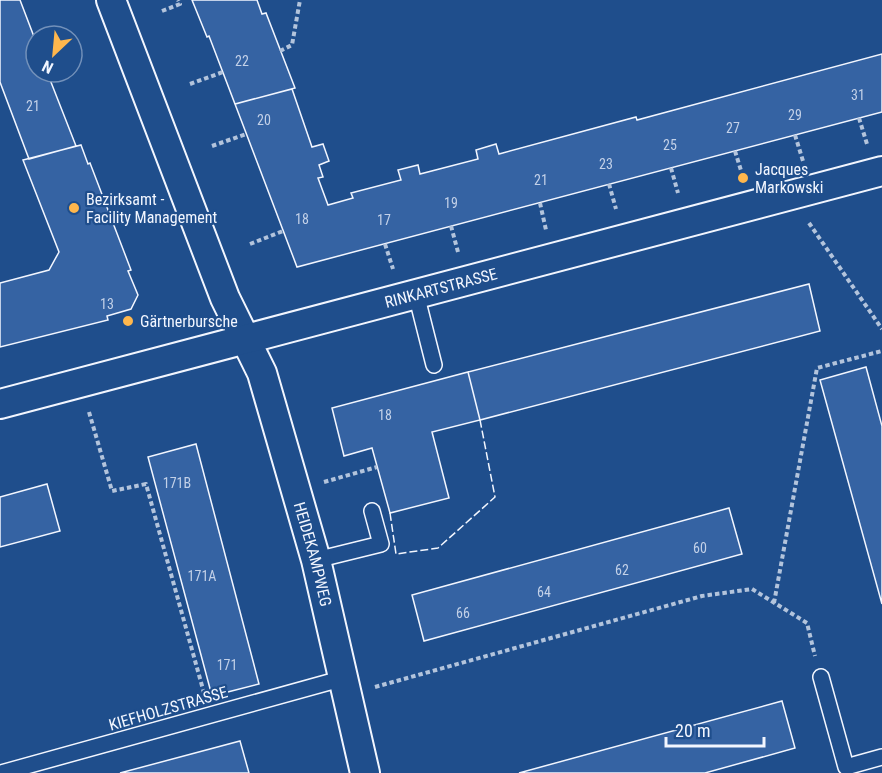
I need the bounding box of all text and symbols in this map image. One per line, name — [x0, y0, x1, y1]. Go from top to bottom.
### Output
north arrow — [24, 24, 84, 84]
house number: 22 — [235, 53, 249, 69]
text: N — [39, 56, 56, 78]
house number: 31 — [851, 87, 865, 103]
house number: 21 — [26, 98, 40, 114]
house number: 29 — [788, 107, 802, 123]
house number: 20 — [257, 112, 271, 128]
house number: 27 — [726, 120, 740, 136]
house number: 25 — [663, 137, 677, 153]
house number: 23 — [599, 156, 613, 172]
place label: Jacques Markowski — [755, 160, 823, 197]
marker: Jacques Markowski — [736, 171, 750, 185]
house number: 21 — [534, 172, 548, 188]
place label: Bezirksamt - Facility Management — [86, 190, 217, 227]
house number: 19 — [444, 195, 458, 211]
marker: Bezirksamt - Facility Management — [67, 201, 81, 215]
house number: 18 — [295, 211, 309, 227]
house number: 17 — [377, 212, 391, 228]
street label: RINKARTSTRASSE — [383, 264, 499, 312]
house number: 13 — [100, 296, 114, 312]
place label: Gärtnerbursche — [140, 312, 238, 331]
marker: Gärtnerbursche — [121, 314, 135, 328]
house number: 18 — [378, 407, 392, 423]
house number: 171B — [163, 475, 191, 491]
street label: HEIDEKAMPWEG — [290, 500, 335, 608]
house number: 60 — [693, 540, 707, 556]
house number: 62 — [615, 562, 629, 578]
house number: 171A — [188, 568, 216, 584]
house number: 64 — [537, 584, 551, 600]
house number: 66 — [456, 605, 470, 621]
house number: 171 — [217, 657, 237, 673]
street label: KIEFHOLZSTRASSE — [107, 682, 230, 735]
scale bar — [666, 710, 764, 748]
text: 20 m — [675, 720, 710, 741]

